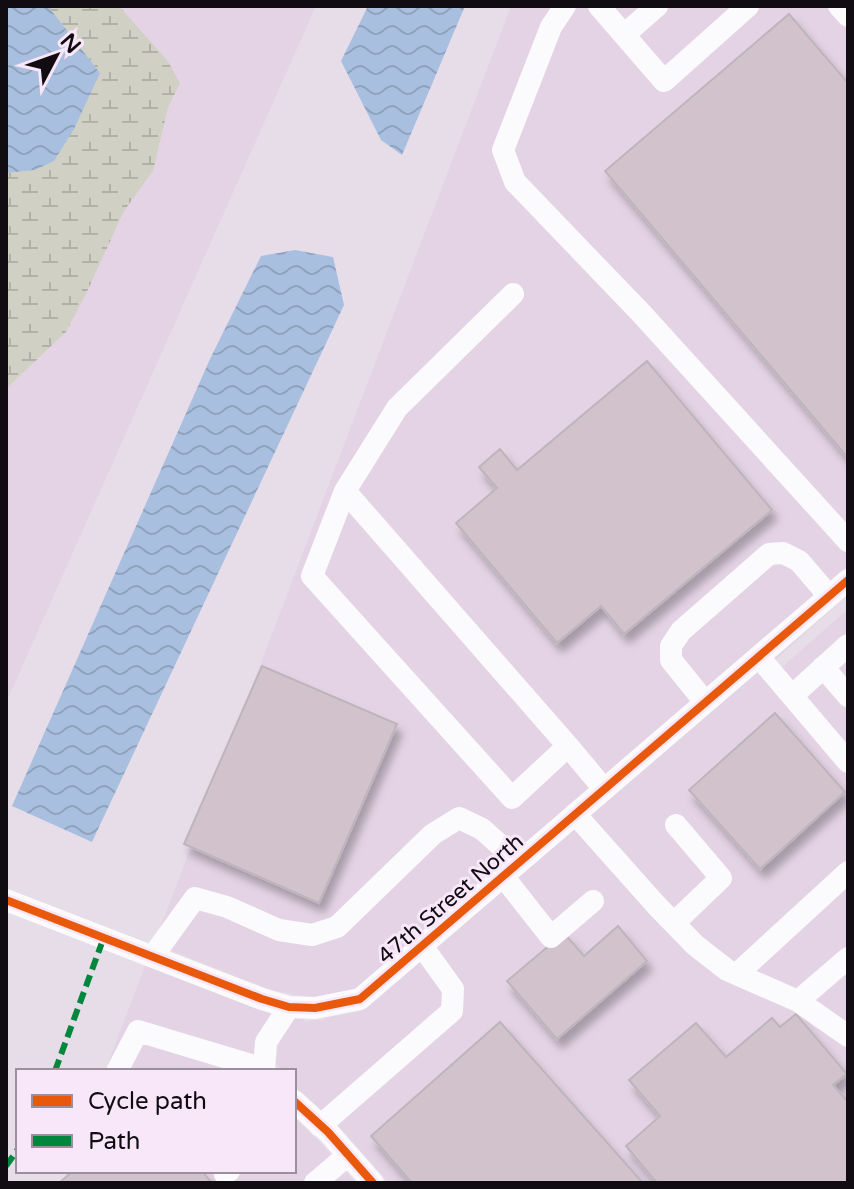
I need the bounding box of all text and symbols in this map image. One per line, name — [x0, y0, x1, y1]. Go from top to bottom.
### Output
north arrow — [16, 16, 96, 96]
text: N — [55, 28, 86, 59]
street label: 47th Street North — [372, 828, 529, 969]
legend — [16, 1069, 296, 1173]
text: Cycle path — [88, 1087, 207, 1116]
text: Path — [88, 1127, 141, 1156]

